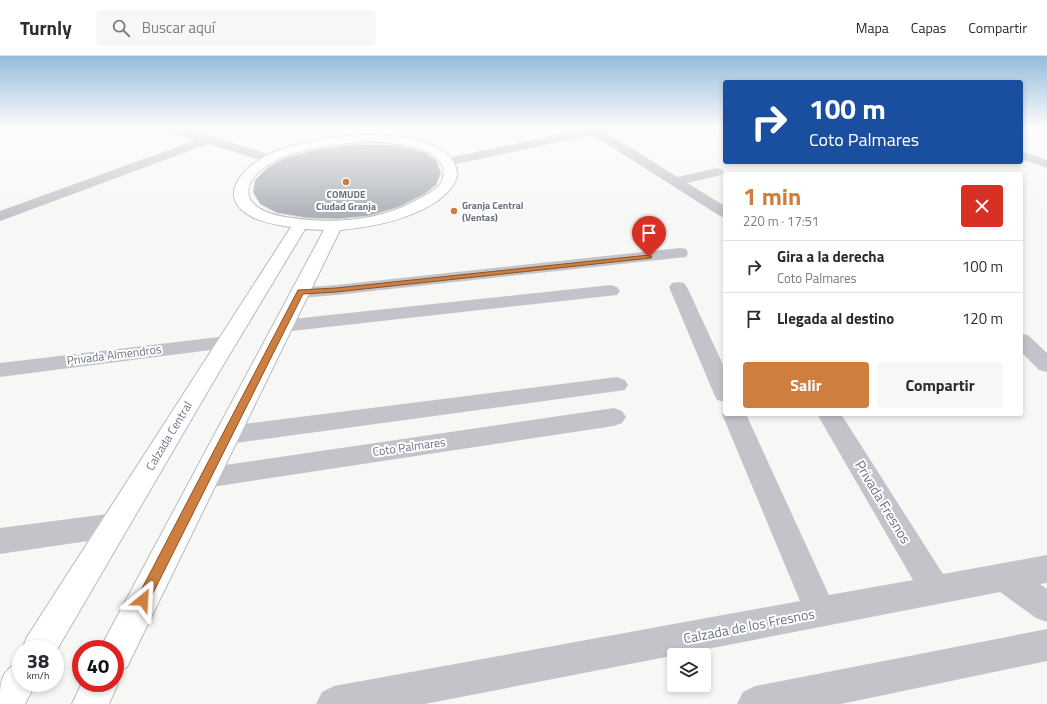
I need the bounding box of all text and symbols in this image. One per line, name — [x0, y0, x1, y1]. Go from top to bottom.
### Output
search box — [96, 10, 376, 46]
text: Turnly — [20, 13, 72, 42]
text: Buscar aquí — [142, 16, 215, 39]
icon: search — [110, 17, 132, 39]
text: Mapa — [856, 17, 889, 38]
text: Capas — [911, 17, 946, 38]
text: Compartir — [968, 17, 1027, 38]
text: 100 m — [809, 87, 886, 130]
icon: right — [743, 96, 795, 148]
text: Coto Palmares — [809, 126, 919, 153]
marker: COMUDE Ciudad Granja — [341, 177, 351, 187]
text: 1 min — [743, 178, 801, 214]
button: close — [961, 185, 1003, 227]
place label: COMUDE Ciudad Granja — [316, 187, 376, 214]
place label: Granja Central (Ventas) — [462, 198, 524, 225]
marker: Granja Central (Ventas) — [449, 206, 459, 216]
text: 220 m · 17:51 — [743, 211, 819, 231]
pin — [632, 216, 666, 257]
icon: arrive — [638, 222, 660, 244]
text: Gira a la derecha — [777, 245, 884, 268]
text: 100 m — [962, 255, 1003, 278]
icon: right — [743, 256, 765, 278]
text: Coto Palmares — [777, 268, 857, 288]
text: Llegada al destino — [777, 307, 894, 330]
text: 120 m — [962, 307, 1003, 330]
icon: arrive — [743, 308, 765, 330]
street label: Privada Almendros — [65, 339, 163, 370]
button: Salir — [743, 362, 869, 408]
button: Compartir — [877, 362, 1003, 408]
street label: Calzada Central — [140, 398, 197, 474]
street label: Coto Palmares — [371, 432, 447, 461]
street label: Privada Fresnos — [850, 456, 917, 547]
position arrow — [122, 579, 164, 621]
street label: Calzada de los Fresnos — [681, 602, 816, 649]
speed limit sign: 40 — [72, 640, 124, 692]
text: 38 — [27, 645, 49, 676]
map controls — [667, 648, 711, 692]
button: layers — [667, 648, 711, 692]
text: km/h — [27, 668, 49, 683]

